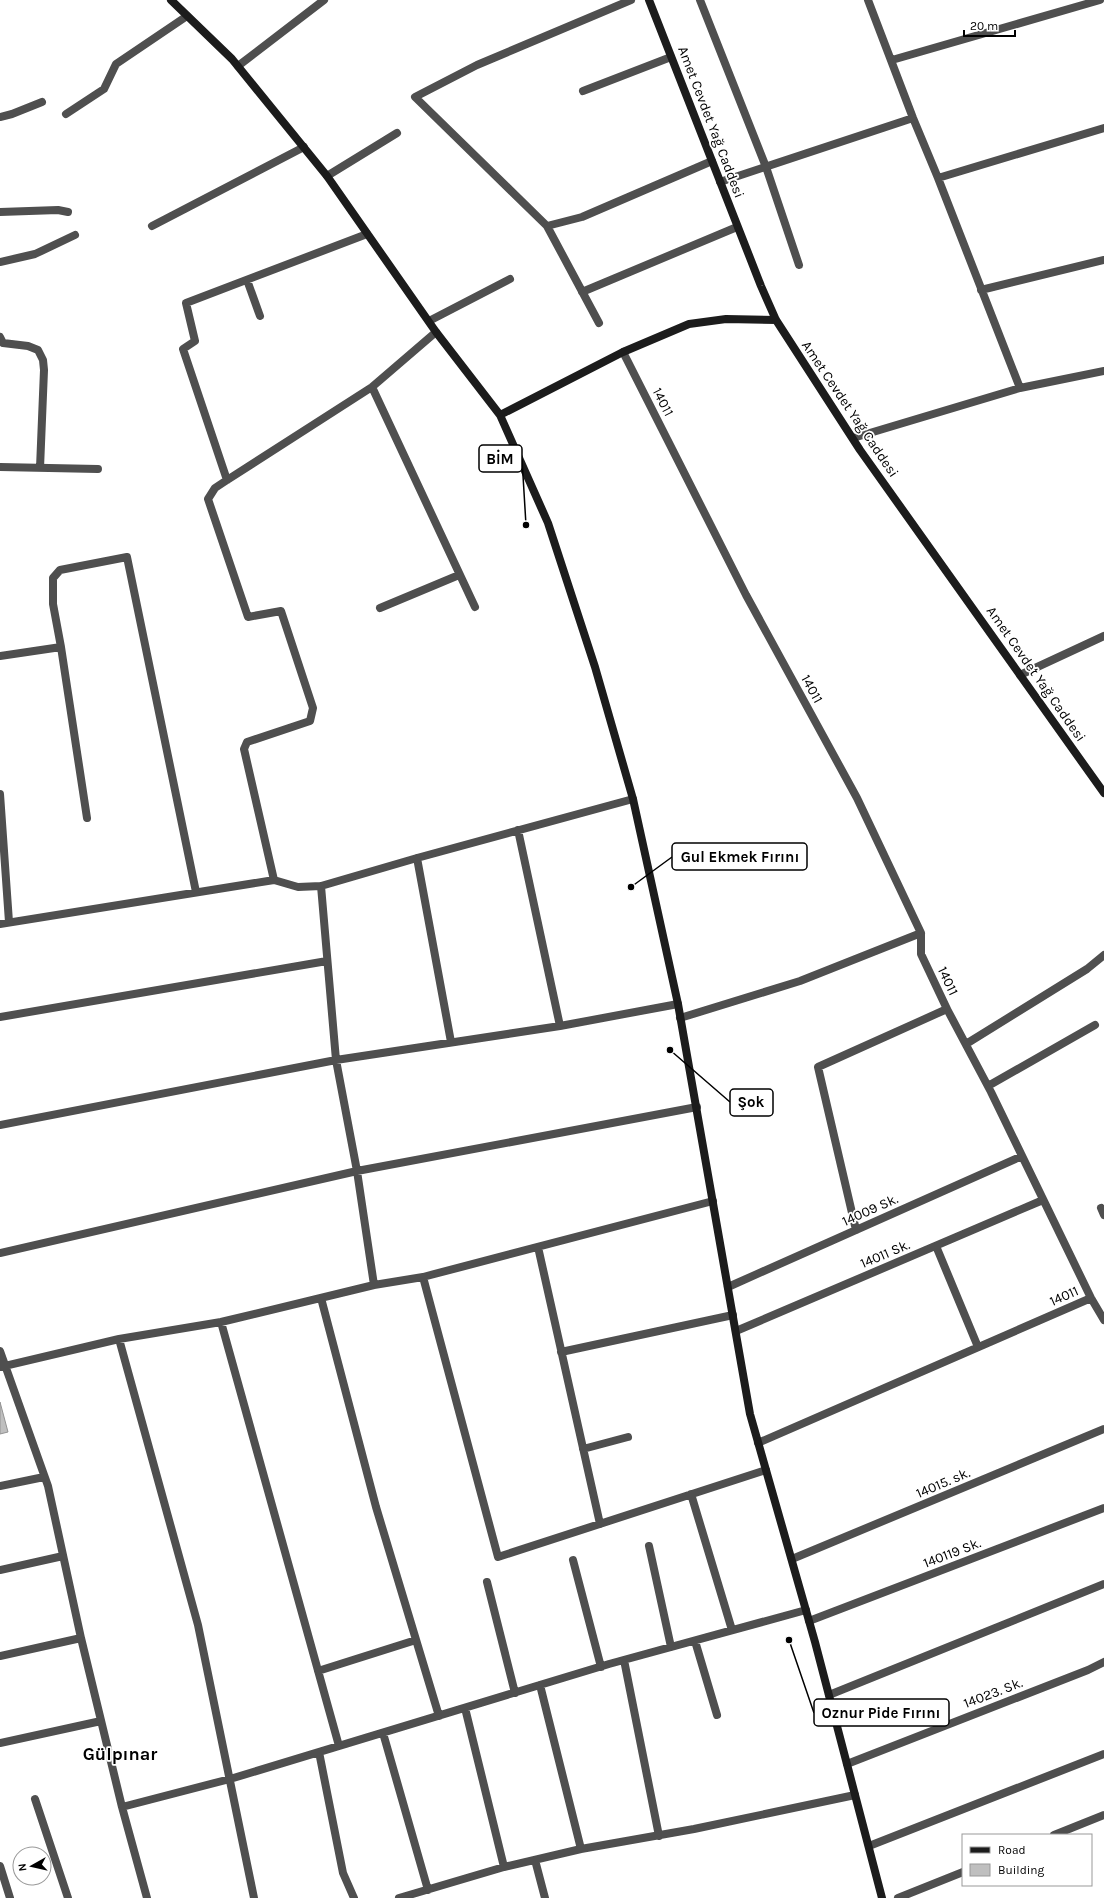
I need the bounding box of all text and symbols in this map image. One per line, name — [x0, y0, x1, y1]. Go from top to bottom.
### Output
scale bar — [964, 12, 1015, 38]
text: 20 m — [970, 19, 998, 33]
street label: Amet Cevdet Yağ Caddesi — [674, 44, 748, 200]
street label: Amet Cevdet Yağ Caddesi — [798, 337, 902, 481]
street label: 14011 — [649, 385, 677, 419]
callout: BİM — [479, 445, 522, 472]
text: BİM — [486, 449, 514, 468]
street label: Amet Cevdet Yağ Caddesi — [983, 603, 1089, 745]
street label: 14011 — [797, 672, 827, 706]
callout: Gul Ekmek Fırını — [672, 843, 807, 870]
text: Gul Ekmek Fırını — [681, 848, 799, 866]
street label: 14011 — [934, 964, 962, 998]
callout: Şok — [730, 1089, 773, 1116]
text: Şok — [738, 1093, 765, 1111]
street label: 14009 Sk. — [839, 1190, 901, 1230]
street label: 14011 Sk. — [858, 1236, 913, 1272]
street label: 14011 — [1047, 1282, 1081, 1310]
street label: 14015. sk. — [914, 1464, 973, 1502]
street label: 140119 Sk. — [921, 1534, 984, 1572]
street label: 14023. Sk. — [961, 1674, 1025, 1712]
callout: Oznur Pide Fırını — [814, 1699, 949, 1726]
text: Oznur Pide Fırını — [822, 1704, 940, 1722]
district label: Gülpınar — [83, 1743, 157, 1765]
legend — [962, 1834, 1092, 1886]
text: Road — [998, 1843, 1026, 1857]
north arrow — [12, 1846, 52, 1886]
text: N — [16, 1863, 30, 1872]
text: Building — [998, 1863, 1045, 1877]

